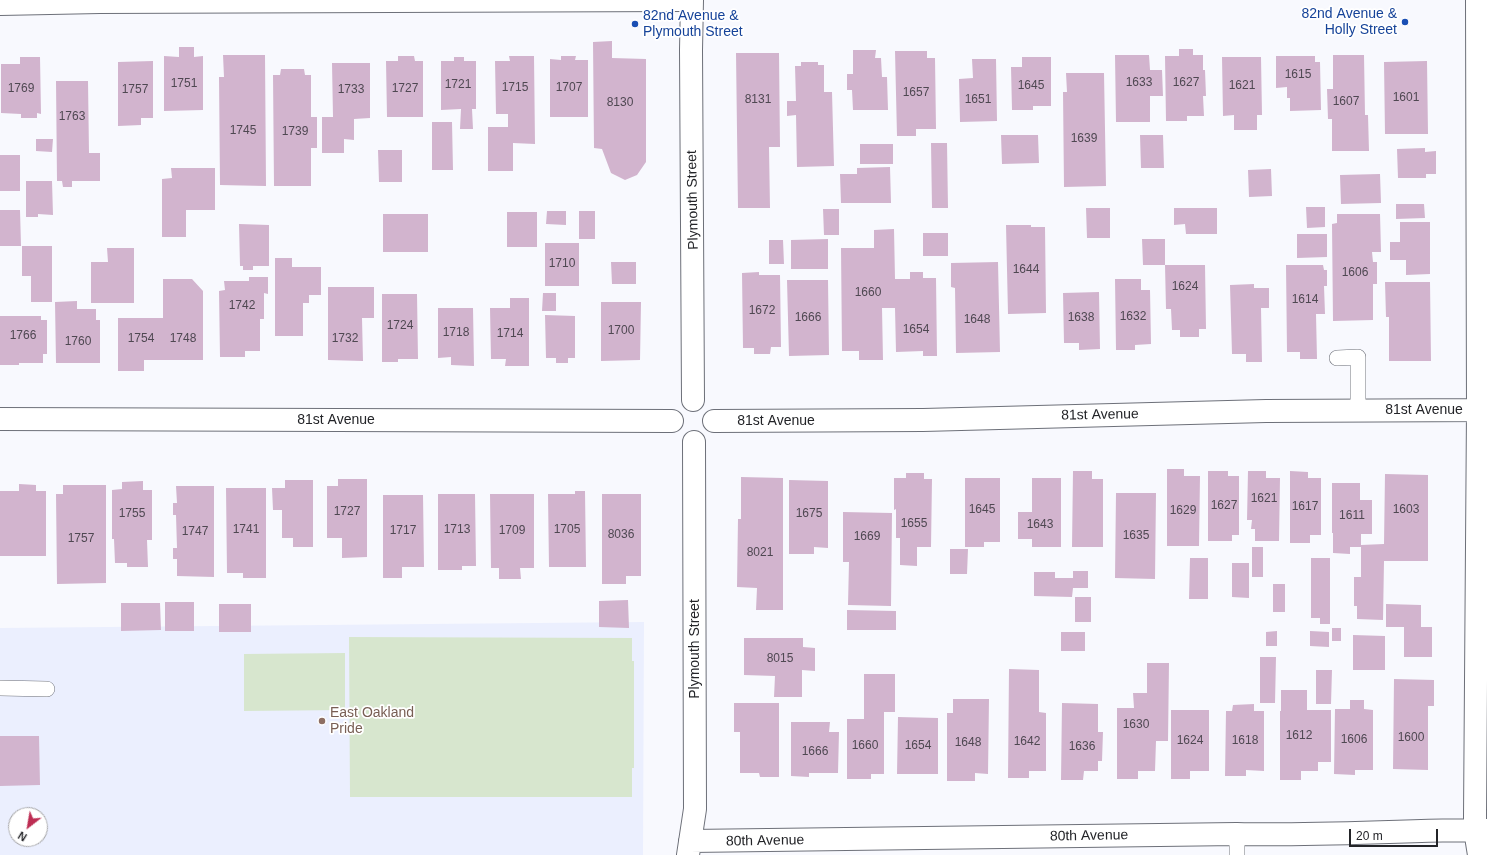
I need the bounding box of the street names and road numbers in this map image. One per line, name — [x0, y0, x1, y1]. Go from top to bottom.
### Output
street label: Plymouth Street — [684, 150, 702, 250]
street label: 81st Avenue — [1385, 402, 1463, 418]
street label: 81st Avenue — [1061, 406, 1139, 424]
street label: 81st Avenue — [297, 412, 375, 428]
street label: 81st Avenue — [737, 413, 815, 429]
street label: Plymouth Street — [687, 599, 703, 699]
street label: 80th Avenue — [1050, 827, 1128, 845]
street label: 80th Avenue — [726, 832, 804, 850]

